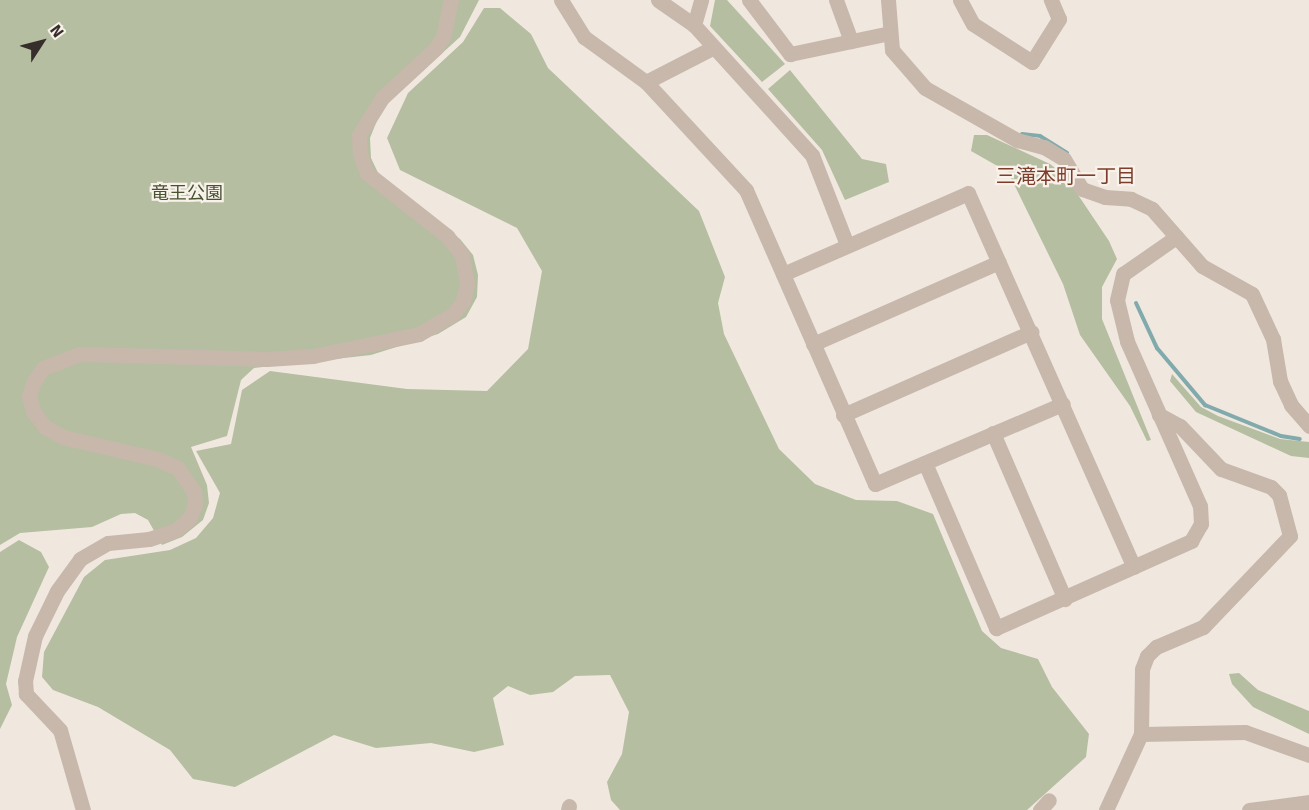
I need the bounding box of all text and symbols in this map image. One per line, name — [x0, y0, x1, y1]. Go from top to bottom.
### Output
north arrow — [12, 12, 72, 72]
text: N — [45, 21, 68, 42]
district label: 三滝本町一丁目 — [996, 164, 1136, 188]
park label: 竜王公園 — [151, 182, 223, 204]

